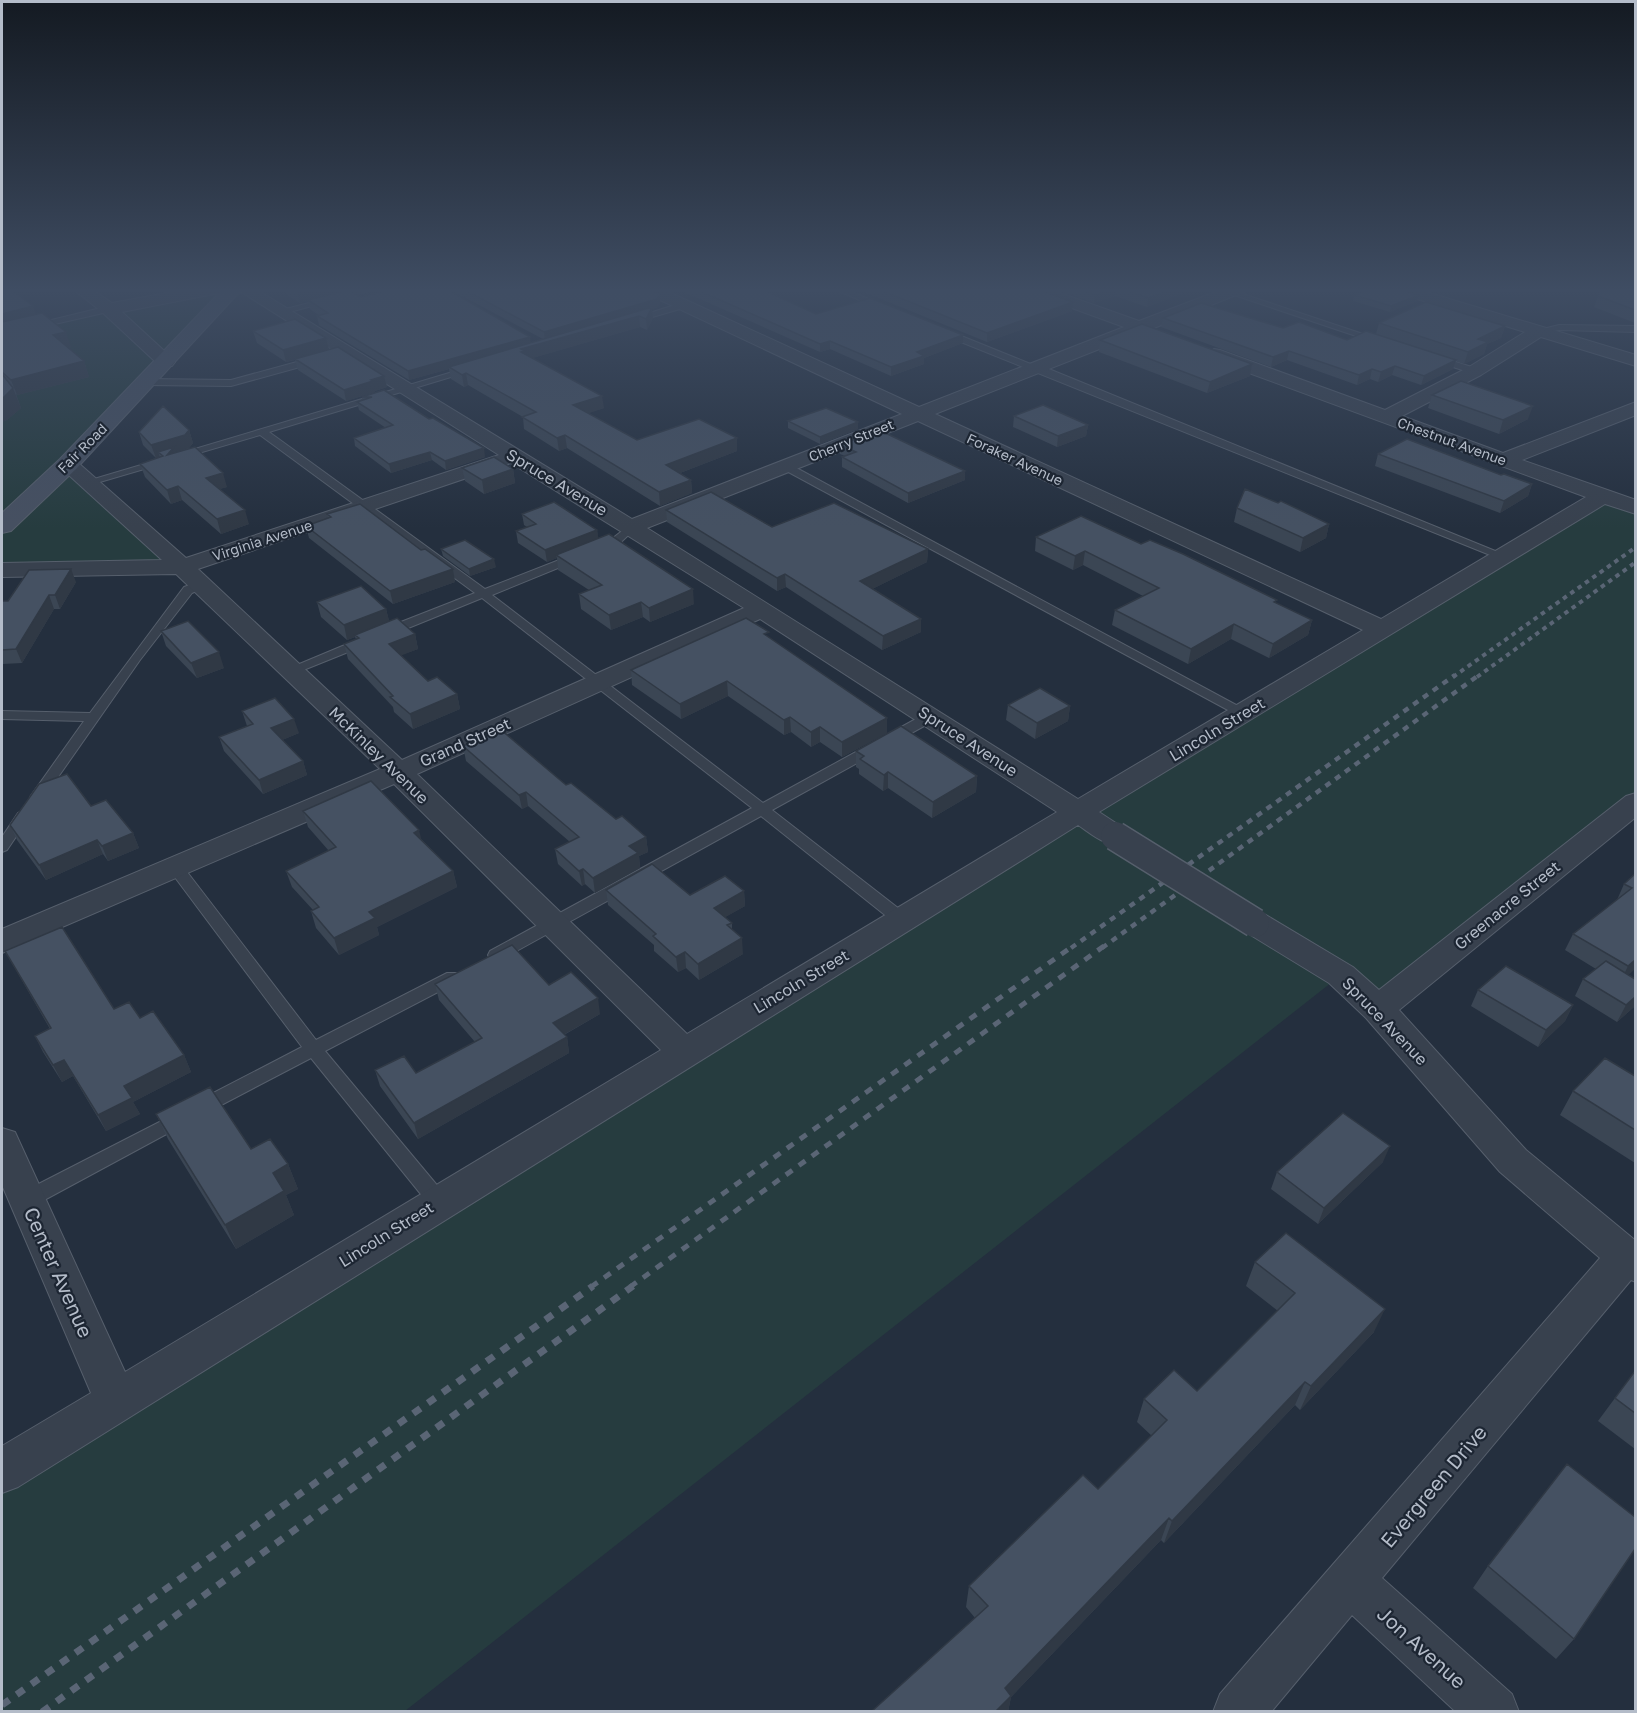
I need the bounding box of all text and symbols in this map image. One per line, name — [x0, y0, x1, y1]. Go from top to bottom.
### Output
street label: Chestnut Avenue — [1395, 413, 1509, 469]
street label: Cherry Street — [806, 415, 896, 465]
street label: Fair Road — [54, 420, 110, 476]
street label: Foraker Avenue — [964, 429, 1066, 489]
street label: Spruce Avenue — [503, 444, 611, 520]
street label: Virginia Avenue — [210, 516, 314, 564]
street label: Lincoln Street — [1166, 693, 1268, 765]
street label: Spruce Avenue — [915, 701, 1021, 781]
street label: McKinley Avenue — [325, 702, 433, 808]
street label: Grand Street — [416, 713, 514, 771]
street label: Greenacre Street — [1450, 856, 1564, 954]
street label: Lincoln Street — [750, 945, 852, 1017]
street label: Spruce Avenue — [1338, 973, 1432, 1069]
street label: Lincoln Street — [335, 1197, 437, 1271]
street label: Center Avenue — [20, 1203, 98, 1341]
street label: Evergreen Drive — [1375, 1420, 1491, 1552]
street label: Jon Avenue — [1373, 1601, 1471, 1693]

